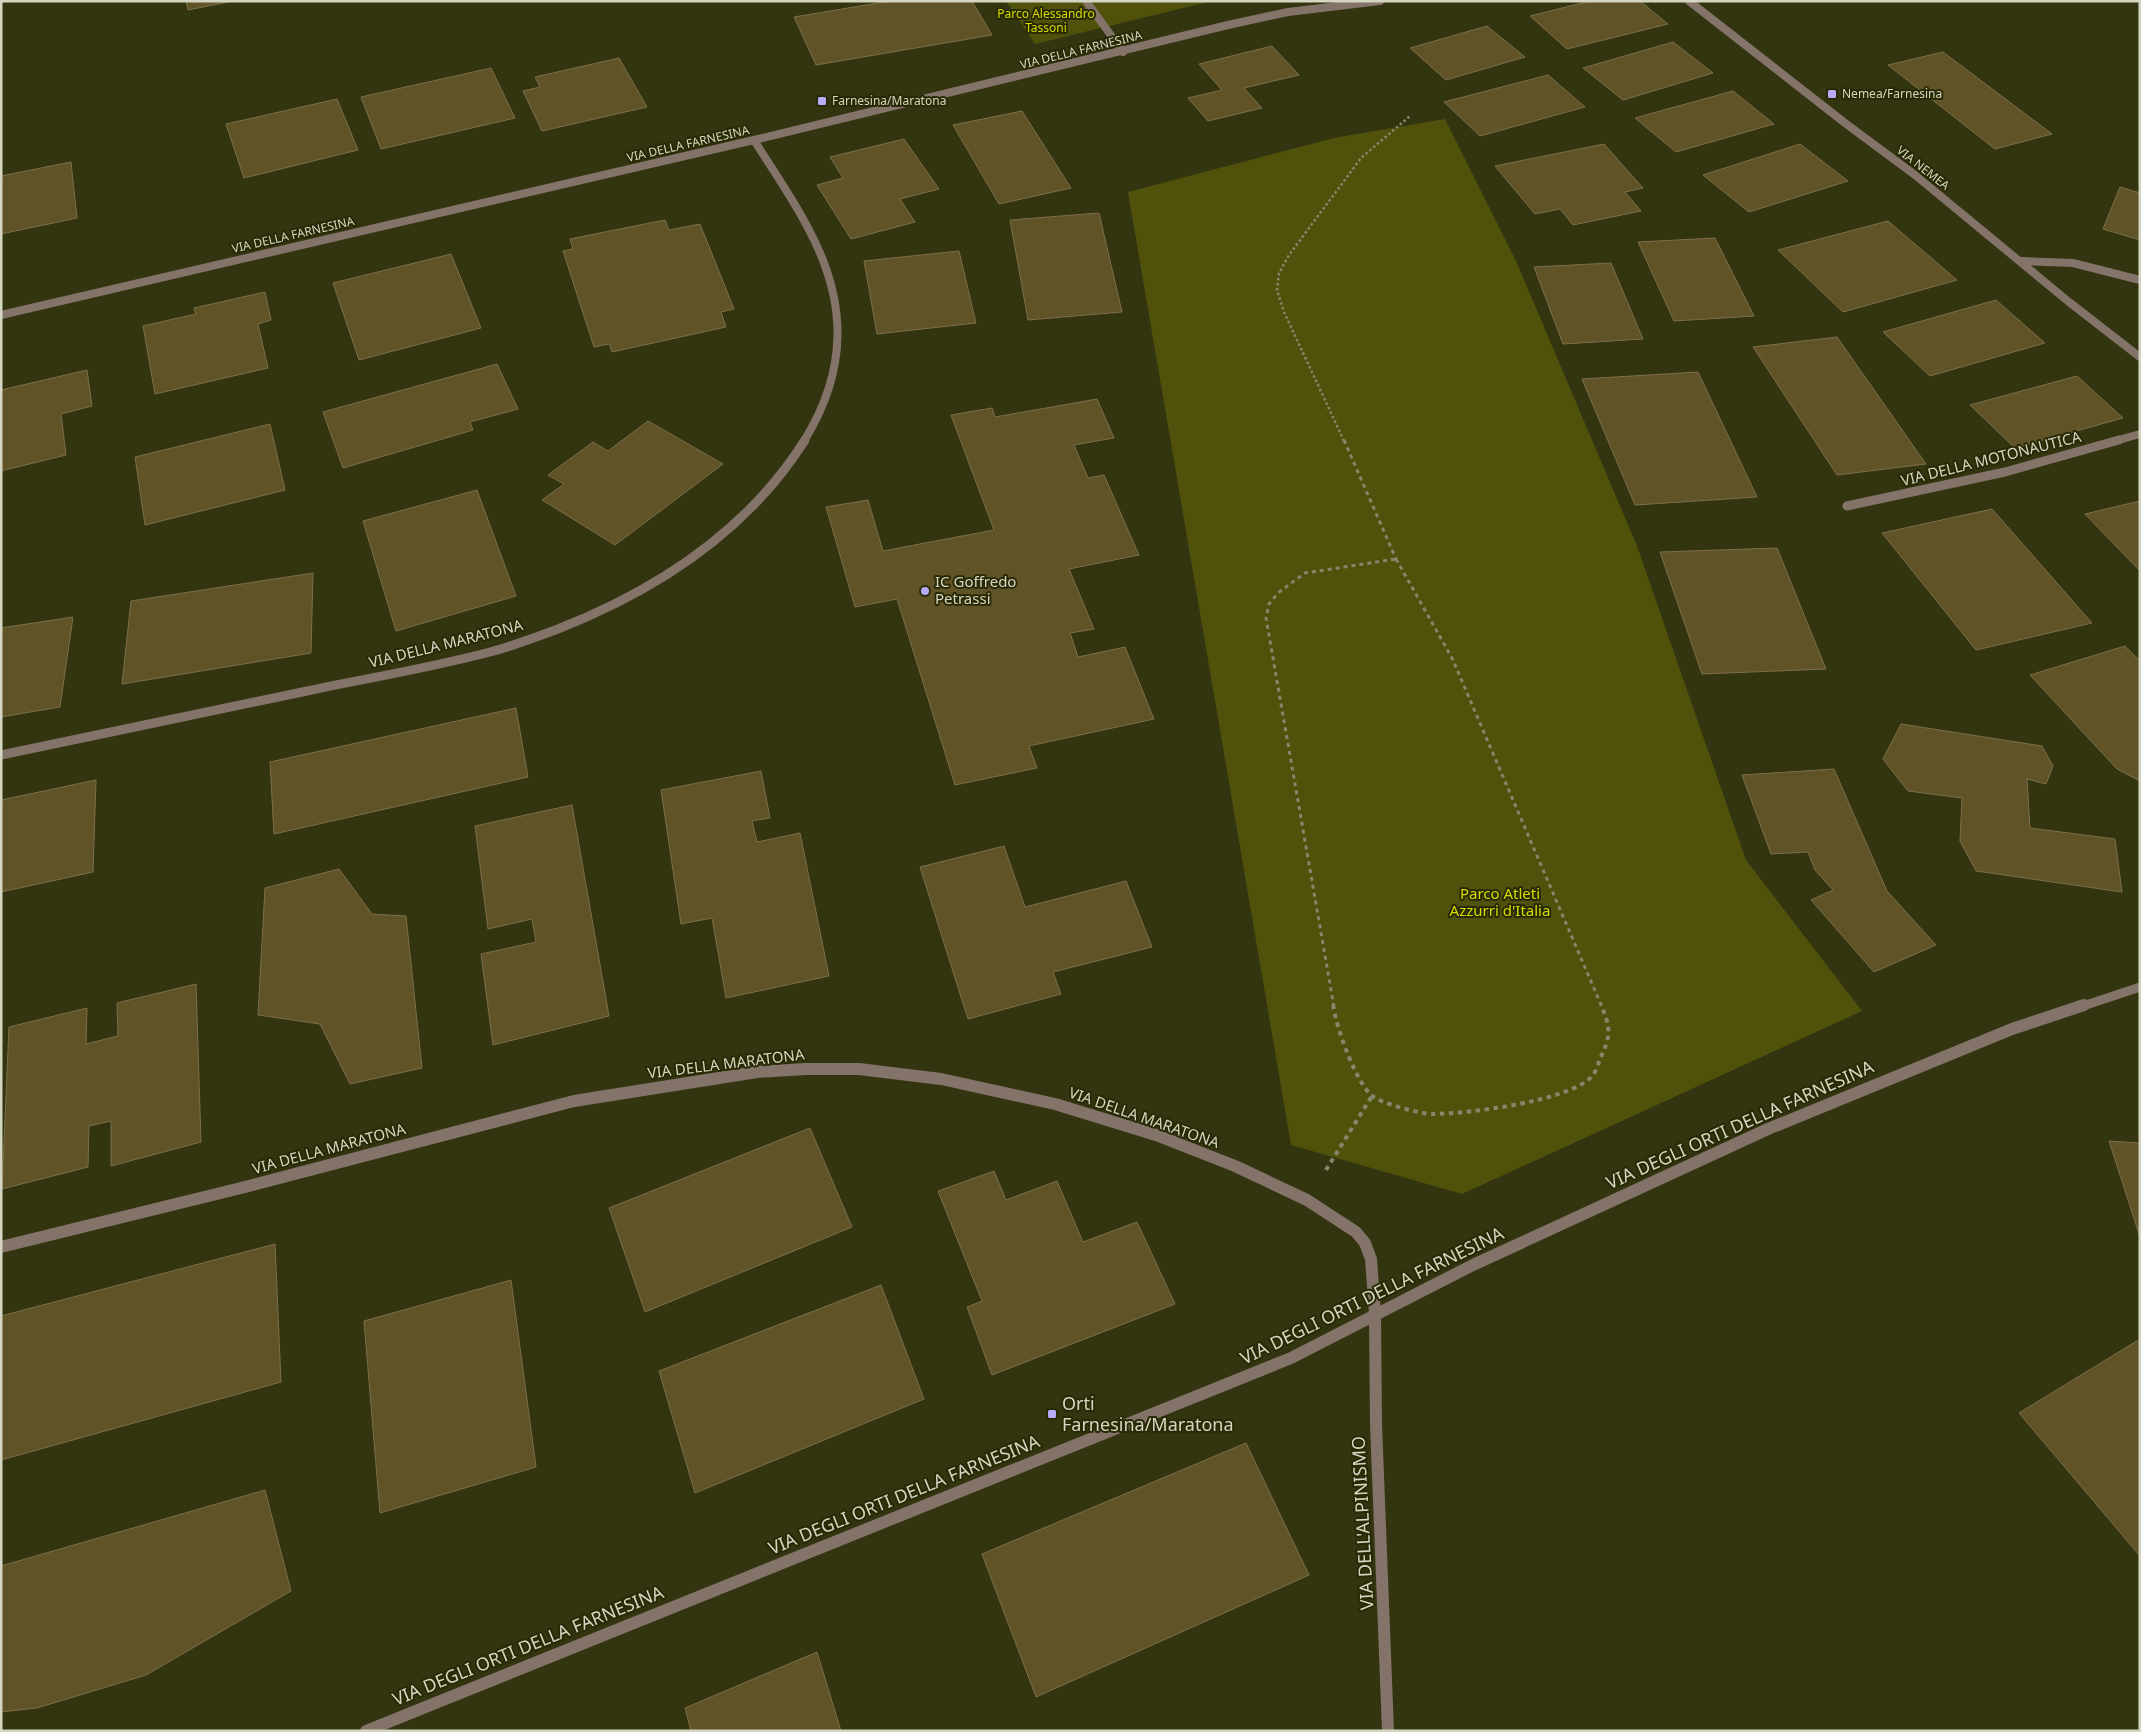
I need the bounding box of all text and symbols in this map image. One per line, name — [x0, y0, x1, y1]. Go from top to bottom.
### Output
park label: Parco Alessandro Tassoni — [997, 5, 1095, 36]
street label: VIA DELLA FARNESINA — [1018, 26, 1144, 73]
place label: Nemea/Farnesina — [1842, 85, 1942, 102]
marker: Nemea/Farnesina — [1826, 88, 1838, 100]
place label: Farnesina/Maratona — [832, 92, 946, 109]
marker: Farnesina/Maratona — [816, 95, 828, 107]
street label: VIA DELLA FARNESINA — [625, 121, 751, 166]
street label: VIA NEMEA — [1893, 141, 1954, 194]
street label: VIA DELLA FARNESINA — [230, 212, 356, 257]
street label: VIA DELLA MOTONAUTICA — [1899, 426, 2083, 490]
place label: IC Goffredo Petrassi — [935, 571, 1016, 608]
marker: IC Goffredo Petrassi — [919, 585, 931, 597]
street label: VIA DELLA MARATONA — [367, 614, 525, 672]
park label: Parco Atleti Azzurri d'Italia — [1450, 883, 1550, 920]
street label: VIA DELLA MARATONA — [646, 1043, 806, 1083]
street label: VIA DEGLI ORTI DELLA FARNESINA — [1602, 1054, 1878, 1194]
street label: VIA DELLA MARATONA — [1066, 1082, 1223, 1152]
street label: VIA DELLA MARATONA — [250, 1118, 408, 1178]
street label: VIA DEGLI ORTI DELLA FARNESINA — [1236, 1220, 1508, 1370]
place label: Orti Farnesina/Maratona — [1062, 1391, 1234, 1436]
marker: Orti Farnesina/Maratona — [1046, 1408, 1058, 1420]
street label: VIA DEGLI ORTI DELLA FARNESINA — [765, 1428, 1043, 1560]
street label: VIA DELL'ALPINISMO — [1345, 1435, 1379, 1611]
street label: VIA DEGLI ORTI DELLA FARNESINA — [389, 1579, 667, 1711]

